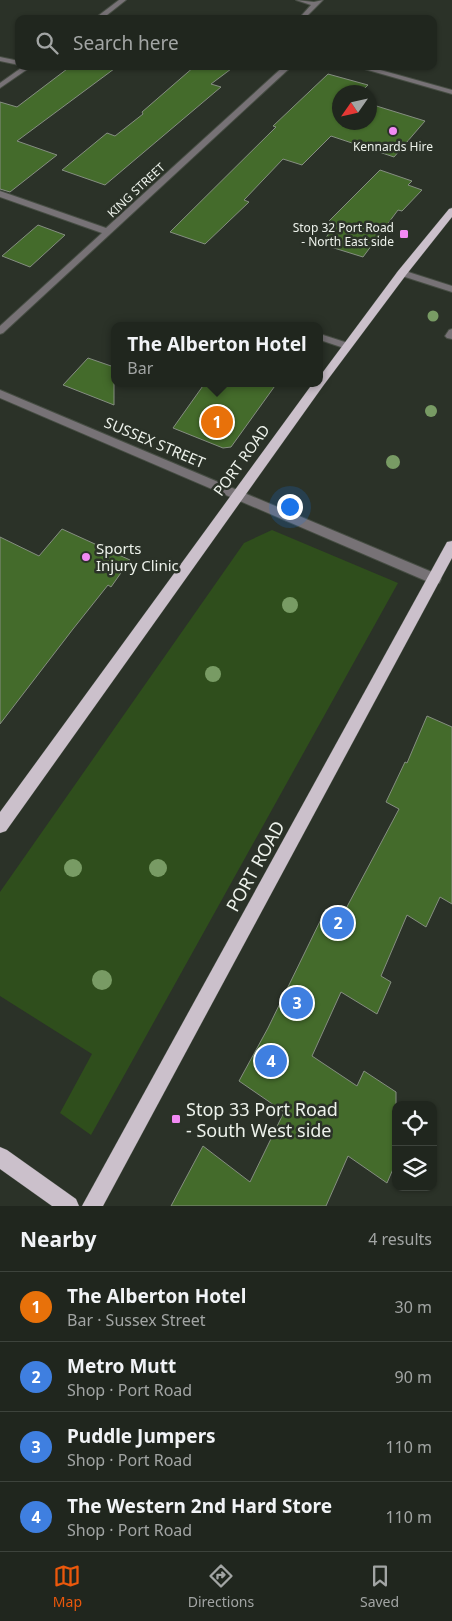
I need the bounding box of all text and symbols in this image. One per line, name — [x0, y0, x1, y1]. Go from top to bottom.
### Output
search box — [15, 15, 437, 70]
icon: search — [33, 29, 61, 57]
text: Search here — [73, 30, 179, 56]
north arrow — [332, 85, 377, 130]
marker: Kennards Hire — [387, 125, 399, 137]
place label: Kennards Hire — [353, 138, 433, 155]
street label: KING STREET — [103, 159, 169, 221]
place label: Stop 32 Port Road - North East side — [293, 219, 394, 250]
marker: Stop 32 Port Road - North East side — [398, 228, 410, 240]
popup — [111, 322, 323, 387]
text: The Alberton Hotel — [127, 331, 307, 357]
text: Bar — [127, 357, 153, 379]
pin: 1 — [201, 403, 233, 441]
street label: SUSSEX STREET — [102, 412, 209, 472]
street label: PORT ROAD — [208, 420, 274, 500]
your location — [277, 494, 303, 520]
place label: Sports Injury Clinic — [96, 538, 179, 575]
marker: Sports Injury Clinic — [80, 551, 92, 563]
street label: PORT ROAD — [220, 816, 290, 916]
pin: 2 — [322, 904, 354, 942]
pin: 3 — [281, 984, 313, 1022]
pin: 4 — [255, 1042, 287, 1080]
place label: Stop 33 Port Road - South West side — [186, 1097, 338, 1142]
map controls — [392, 1101, 437, 1191]
button: locate — [392, 1101, 437, 1146]
marker: Stop 33 Port Road - South West side — [170, 1113, 182, 1125]
button: layers — [392, 1146, 437, 1191]
text: Nearby — [20, 1225, 96, 1253]
text: 4 results — [368, 1228, 432, 1250]
text: The Alberton Hotel — [67, 1283, 246, 1309]
text: 1 — [31, 1296, 41, 1318]
text: 30 m — [395, 1296, 432, 1318]
text: Bar · Sussex Street — [67, 1309, 206, 1331]
text: Metro Mutt — [67, 1353, 176, 1379]
text: 2 — [31, 1366, 41, 1388]
text: 90 m — [395, 1366, 432, 1388]
text: Shop · Port Road — [67, 1379, 192, 1401]
text: Puddle Jumpers — [67, 1423, 216, 1449]
text: 3 — [31, 1436, 41, 1458]
text: 110 m — [385, 1436, 432, 1458]
text: Shop · Port Road — [67, 1449, 192, 1471]
text: The Western 2nd Hard Store — [67, 1493, 332, 1519]
text: 4 — [31, 1506, 41, 1528]
text: 110 m — [385, 1506, 432, 1528]
text: Shop · Port Road — [67, 1519, 192, 1541]
tab: Map — [53, 1562, 82, 1611]
tab: Directions — [188, 1562, 254, 1611]
tab: Saved — [360, 1562, 399, 1611]

